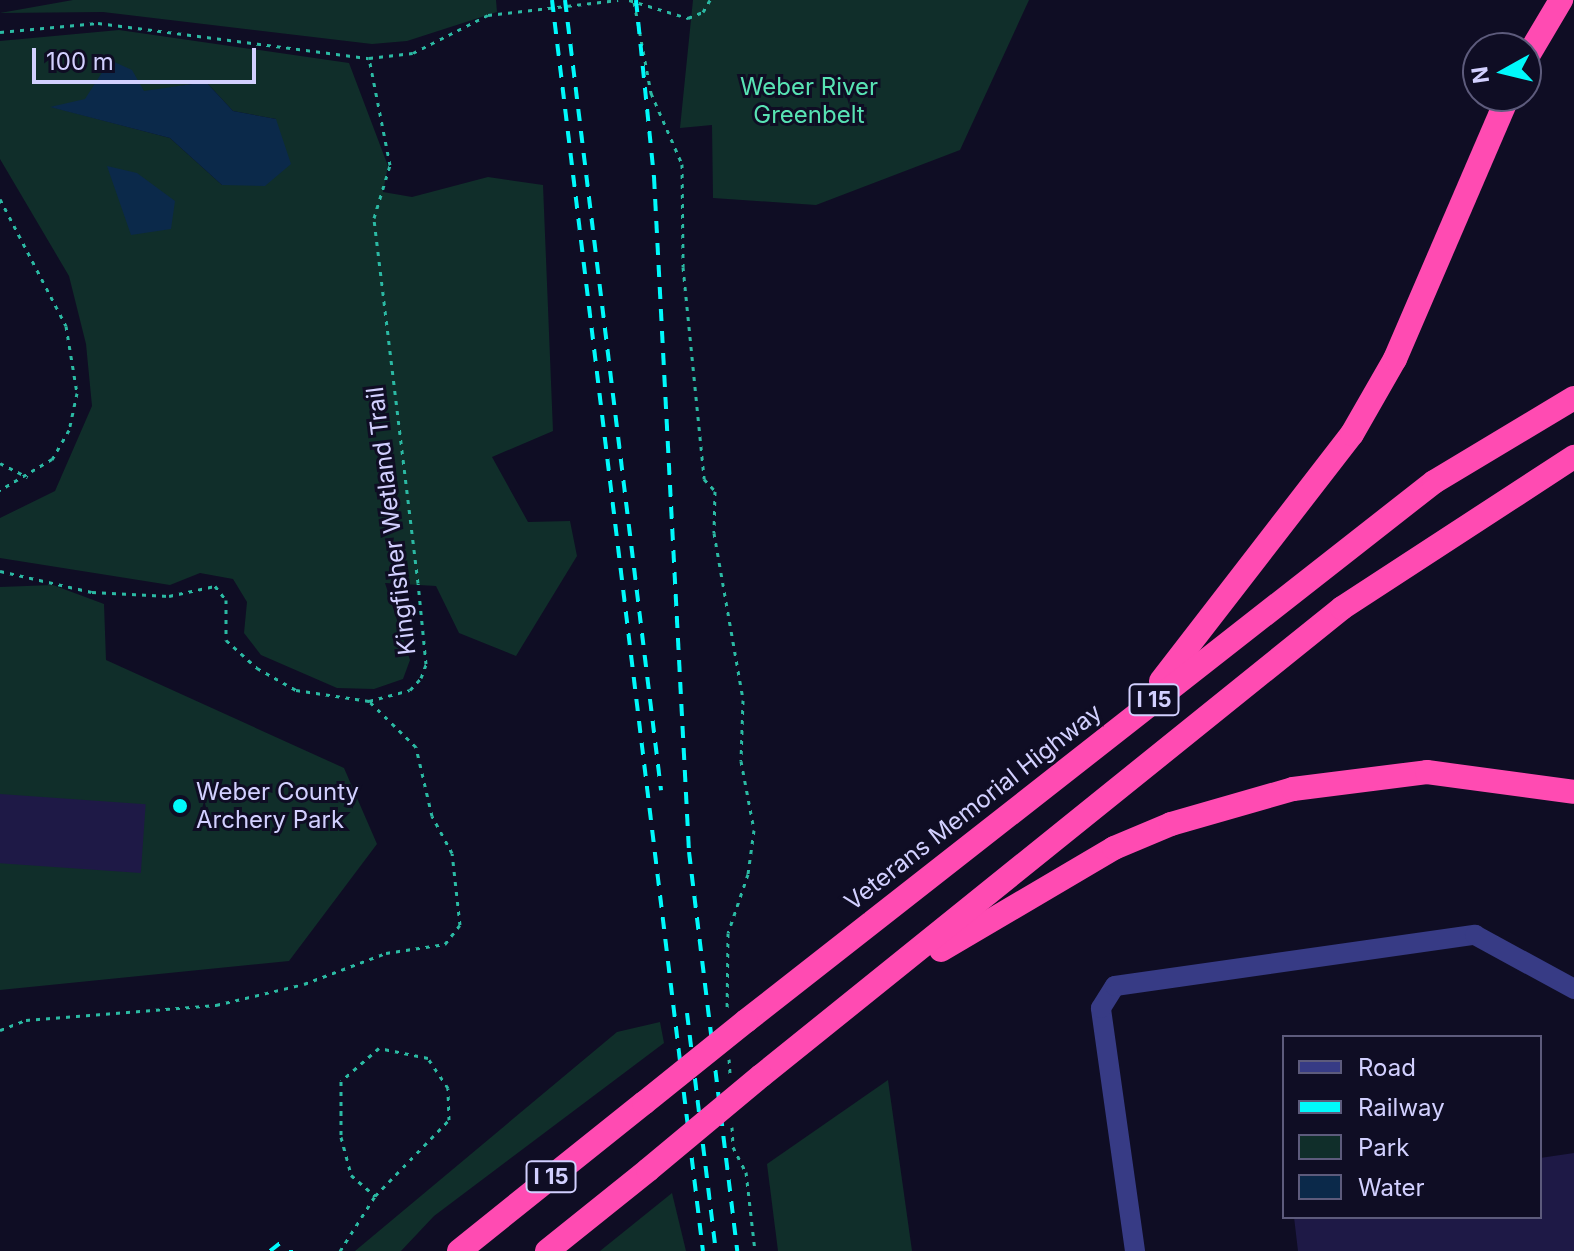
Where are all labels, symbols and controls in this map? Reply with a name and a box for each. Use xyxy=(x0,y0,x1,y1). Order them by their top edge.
scale bar xyxy=(36,32,260,82)
north arrow xyxy=(1462,32,1542,112)
text: 100 m xyxy=(46,47,114,76)
text: N xyxy=(1466,65,1494,85)
park label: Weber River Greenbelt xyxy=(740,73,878,129)
street label: Kingfisher Wetland Trail xyxy=(360,385,422,657)
road number: I 15 xyxy=(1128,682,1180,718)
street label: Veterans Memorial Highway xyxy=(839,698,1107,916)
place label: Weber County Archery Park xyxy=(196,778,359,834)
marker: Weber County Archery Park xyxy=(171,797,189,815)
legend xyxy=(1282,1035,1542,1219)
text: Road xyxy=(1358,1053,1416,1082)
text: Railway xyxy=(1358,1093,1445,1122)
text: Park xyxy=(1358,1133,1409,1162)
road number: I 15 xyxy=(525,1159,577,1195)
text: Water xyxy=(1358,1173,1425,1202)

